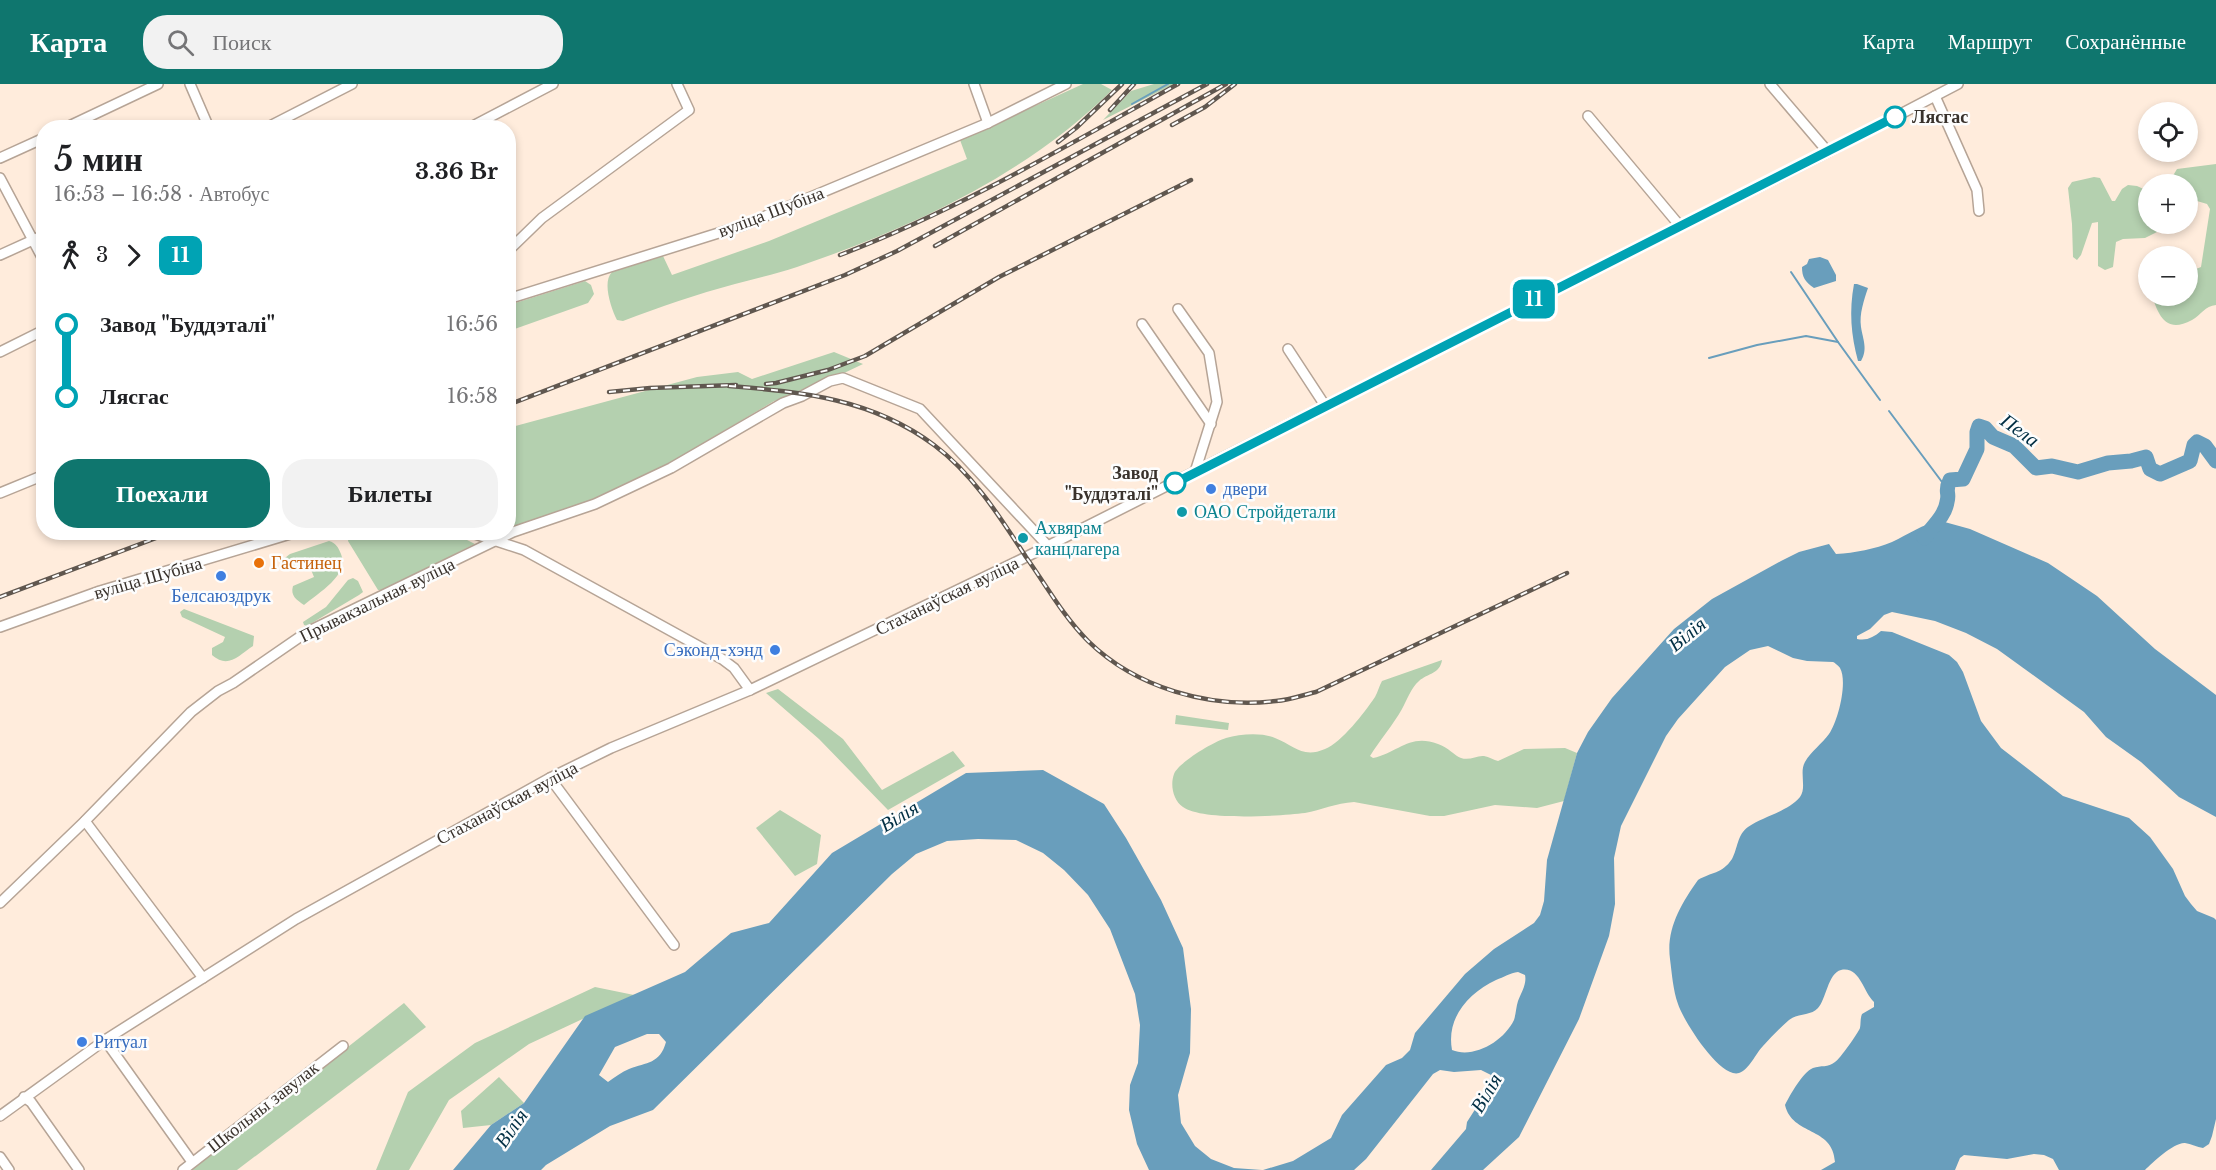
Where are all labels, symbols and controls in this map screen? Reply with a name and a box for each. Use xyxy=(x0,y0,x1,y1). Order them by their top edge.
search box xyxy=(143,15,563,69)
text: Карта xyxy=(30,25,107,60)
icon: search xyxy=(164,26,197,59)
text: Поиск xyxy=(212,29,271,56)
text: Карта xyxy=(1863,29,1915,55)
text: Маршрут xyxy=(1948,29,2032,55)
text: Сохранённые xyxy=(2065,29,2186,55)
map controls xyxy=(2138,102,2198,306)
button: locate xyxy=(2138,102,2198,162)
marker: Лясгас xyxy=(1884,106,1906,128)
place label: Лясгас xyxy=(1912,106,1968,128)
text: 5 мин xyxy=(54,139,143,180)
text: 3.36 Br xyxy=(415,158,498,185)
button: + xyxy=(2138,174,2198,234)
text: 16:53 – 16:58 · Автобус xyxy=(54,182,269,206)
street label: вуліца Шубіна xyxy=(715,182,827,242)
icon: walk xyxy=(54,239,87,272)
icon: forward xyxy=(117,239,150,272)
text: 11 xyxy=(171,242,190,268)
text: 3 xyxy=(96,243,108,267)
button: − xyxy=(2138,246,2198,306)
line badge: 11 xyxy=(1507,280,1561,318)
text: 11 xyxy=(1525,286,1543,312)
text: Завод "Буддэталі" xyxy=(100,311,275,338)
text: 16:56 xyxy=(446,312,498,336)
text: Лясгас xyxy=(100,383,169,410)
text: 16:58 xyxy=(447,384,498,408)
water label: Пела xyxy=(1995,407,2044,452)
button: Поехали xyxy=(54,459,270,528)
button: Билеты xyxy=(282,459,498,528)
place label: Завод "Буддэталі" xyxy=(1065,462,1158,505)
marker: Завод "Буддэталі" xyxy=(1164,472,1186,494)
place label: двери xyxy=(1223,478,1268,500)
marker: двери xyxy=(1204,482,1218,496)
place label: ОАО Стройдетали xyxy=(1194,501,1336,523)
marker: ОАО Стройдетали xyxy=(1175,505,1189,519)
place label: Ахвярам канцлагера xyxy=(1035,517,1120,560)
marker: Ахвярам канцлагера xyxy=(1016,531,1030,545)
street label: вуліца Шубіна xyxy=(91,552,205,604)
place label: Гастинец xyxy=(271,552,342,574)
street label: Стаханаўская вуліца xyxy=(872,552,1022,640)
street label: Прывакзальная вуліца xyxy=(296,553,458,647)
marker: Гастинец xyxy=(252,556,266,570)
marker: Белсаюздрук xyxy=(214,569,228,583)
place label: Белсаюздрук xyxy=(171,585,271,607)
water label: Вілія xyxy=(1663,612,1711,656)
place label: Сэконд-хэнд xyxy=(664,639,763,661)
marker: Сэконд-хэнд xyxy=(768,643,782,657)
street label: Стаханаўская вуліца xyxy=(433,756,581,850)
water label: Вілія xyxy=(875,795,923,837)
place label: Ритуал xyxy=(94,1031,147,1053)
marker: Ритуал xyxy=(75,1035,89,1049)
street label: Школьны завулак xyxy=(203,1056,323,1157)
water label: Вілія xyxy=(1465,1069,1507,1117)
water label: Вілія xyxy=(489,1104,533,1152)

